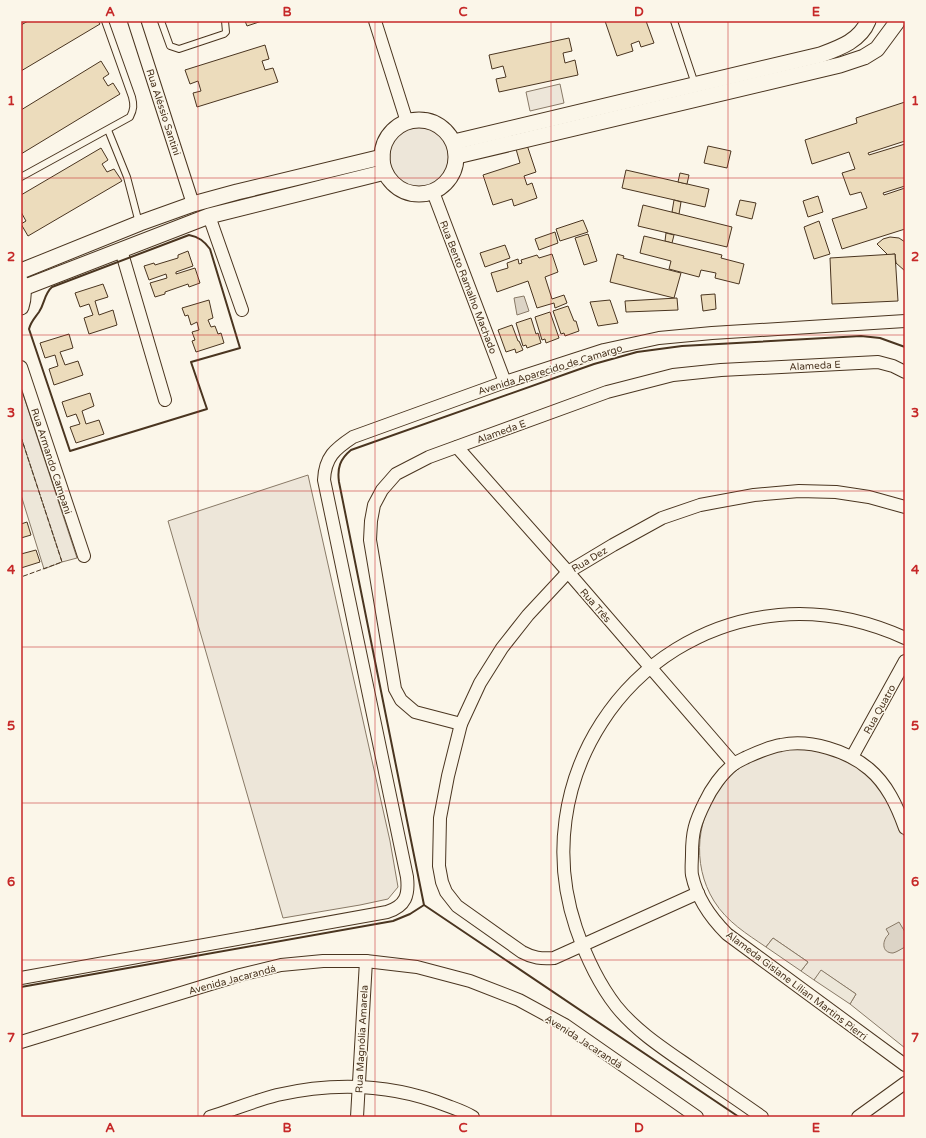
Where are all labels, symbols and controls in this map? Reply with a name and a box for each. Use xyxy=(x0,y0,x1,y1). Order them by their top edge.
text: A xyxy=(105,4,115,20)
text: B xyxy=(282,4,292,20)
text: C xyxy=(458,4,468,20)
text: D xyxy=(634,4,644,20)
text: E xyxy=(812,4,820,20)
street label: Rua Aléssio Santini xyxy=(143,67,183,157)
text: 1 xyxy=(7,93,15,109)
text: 1 xyxy=(911,93,919,109)
street label: Rua Bento Ramalho Machado xyxy=(437,219,499,356)
text: 2 xyxy=(7,249,15,265)
text: 2 xyxy=(911,249,919,265)
street label: Avenida Aparecido de Camargo xyxy=(477,342,624,398)
street label: Alameda E xyxy=(789,359,841,373)
text: 3 xyxy=(7,405,15,421)
text: 3 xyxy=(911,405,919,421)
street label: Rua Armando Campani xyxy=(28,407,74,516)
street label: Alameda E xyxy=(475,418,527,446)
street label: Rua Dez xyxy=(570,545,610,575)
text: 4 xyxy=(7,562,16,578)
text: 4 xyxy=(911,562,920,578)
street label: Rua Três xyxy=(577,586,613,625)
street label: Rua Quatro xyxy=(861,683,898,736)
text: 5 xyxy=(7,718,15,734)
text: 5 xyxy=(911,718,919,734)
text: 6 xyxy=(7,874,15,890)
text: 6 xyxy=(911,874,919,890)
street label: Alameda Gislane Lílian Martins Pierri xyxy=(723,929,869,1043)
street label: Avenida Jacarandá xyxy=(187,963,277,997)
street label: Rua Magnólia Amarela xyxy=(353,985,371,1093)
street label: Avenida Jacarandá xyxy=(543,1012,624,1071)
text: 7 xyxy=(7,1030,15,1046)
text: 7 xyxy=(911,1030,919,1046)
text: A xyxy=(105,1120,115,1136)
text: B xyxy=(282,1120,292,1136)
text: C xyxy=(458,1120,468,1136)
text: D xyxy=(634,1120,644,1136)
text: E xyxy=(812,1120,820,1136)

